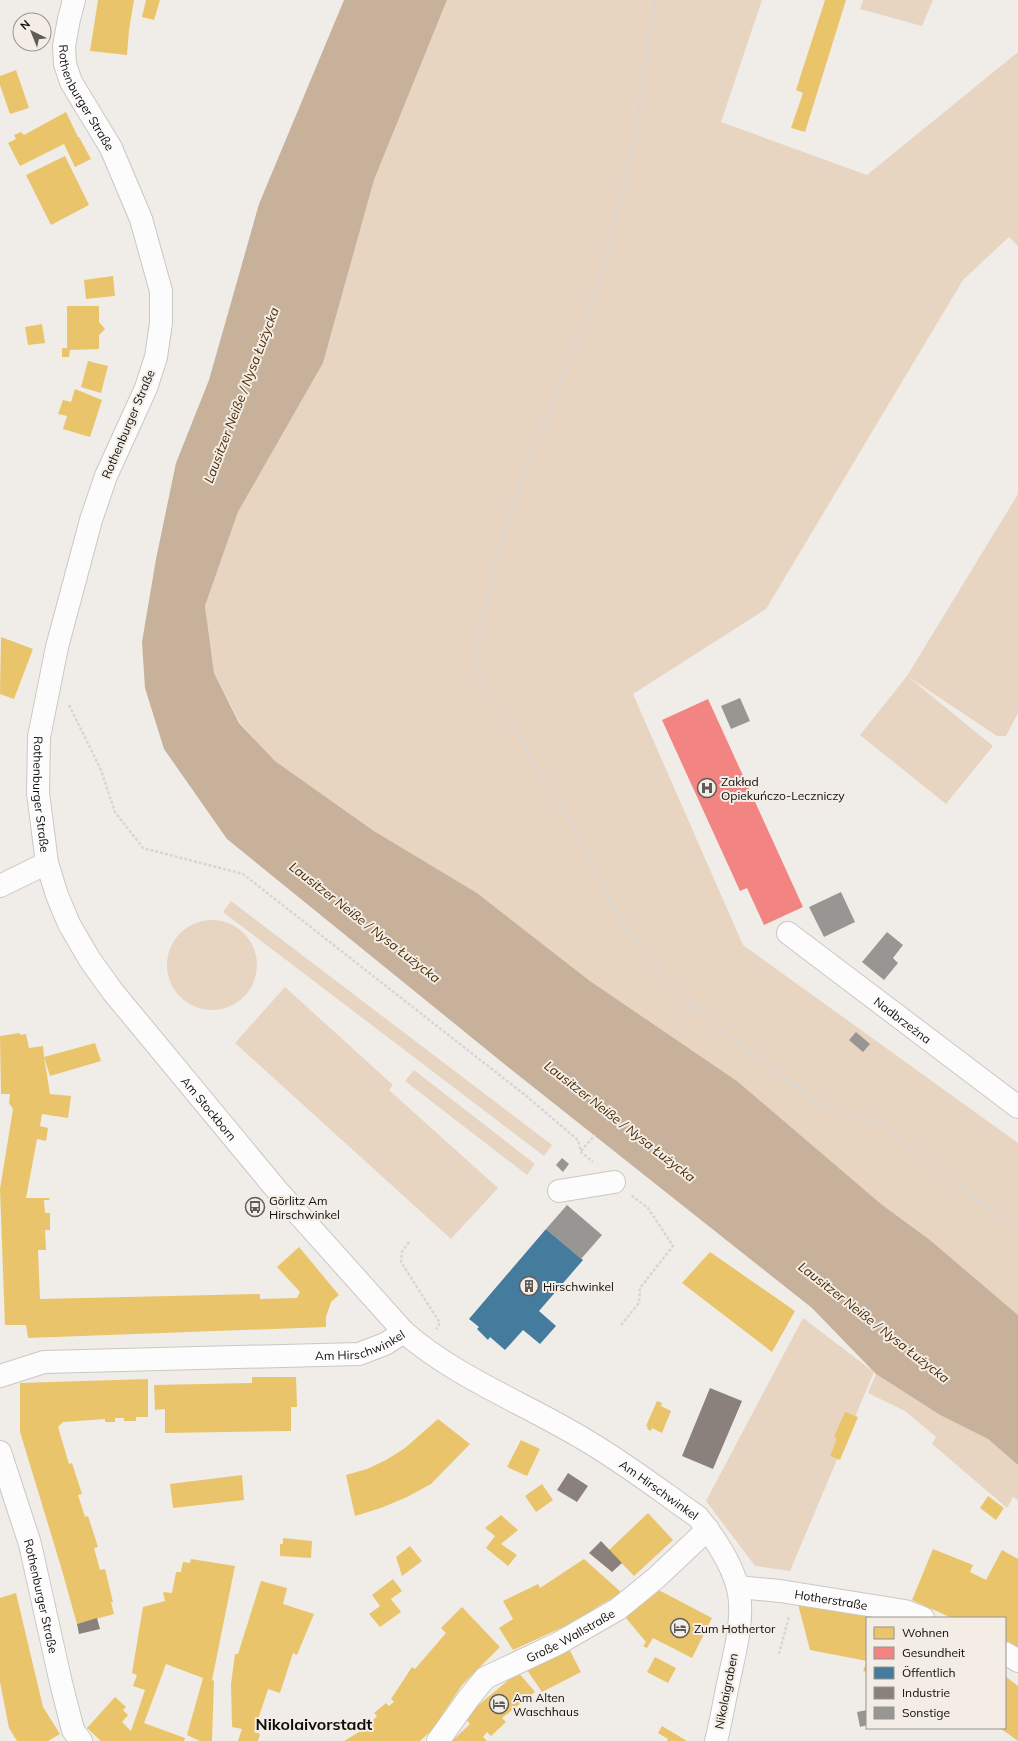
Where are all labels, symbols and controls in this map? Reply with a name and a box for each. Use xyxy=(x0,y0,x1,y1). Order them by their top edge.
north arrow xyxy=(12,12,52,52)
text: N xyxy=(17,17,33,33)
street label: Rothenburger Straße xyxy=(56,44,118,153)
water label: Lausitzer Neiße / Nysa Łużycka xyxy=(200,305,282,485)
street label: Rothenburger Straße xyxy=(98,367,158,481)
street label: Rothenburger Straße xyxy=(30,736,53,853)
place label: Zakład Opiekuńczo-Leczniczy xyxy=(721,774,845,803)
hospital icon: Zakład Opiekuńczo-Leczniczy xyxy=(696,777,718,799)
water label: Lausitzer Neiße / Nysa Łużycka xyxy=(286,858,444,986)
street label: Nadbrzeżna xyxy=(871,993,935,1046)
water label: Lausitzer Neiße / Nysa Łużycka xyxy=(541,1057,699,1185)
street label: Am Stockborn xyxy=(178,1073,240,1143)
place label: Görlitz Am Hirschwinkel xyxy=(269,1193,340,1222)
bus stop icon: Görlitz Am Hirschwinkel xyxy=(244,1196,266,1218)
water label: Lausitzer Neiße / Nysa Łużycka xyxy=(795,1258,953,1386)
building icon: Hirschwinkel xyxy=(518,1275,540,1297)
place label: Hirschwinkel xyxy=(543,1279,614,1294)
street label: Am Hirschwinkel xyxy=(315,1326,407,1363)
street label: Am Hirschwinkel xyxy=(617,1456,702,1523)
street label: Rothenburger Straße xyxy=(21,1537,62,1655)
street label: Hotherstraße xyxy=(794,1586,869,1612)
street label: Große Wallstraße xyxy=(523,1605,617,1665)
hotel icon: Zum Hothertor xyxy=(669,1617,691,1639)
legend xyxy=(866,1617,1006,1729)
place label: Zum Hothertor xyxy=(694,1621,776,1636)
text: Wohnen xyxy=(902,1625,949,1640)
text: Gesundheit xyxy=(902,1645,965,1660)
street label: Nikolaigraben xyxy=(711,1652,741,1730)
text: Öffentlich xyxy=(902,1665,955,1680)
text: Industrie xyxy=(902,1685,950,1700)
place label: Am Alten Waschhaus xyxy=(513,1690,579,1719)
hotel icon: Am Alten Waschhaus xyxy=(488,1693,510,1715)
text: Sonstige xyxy=(902,1705,950,1720)
district label: Nikolaivorstadt xyxy=(256,1714,372,1734)

